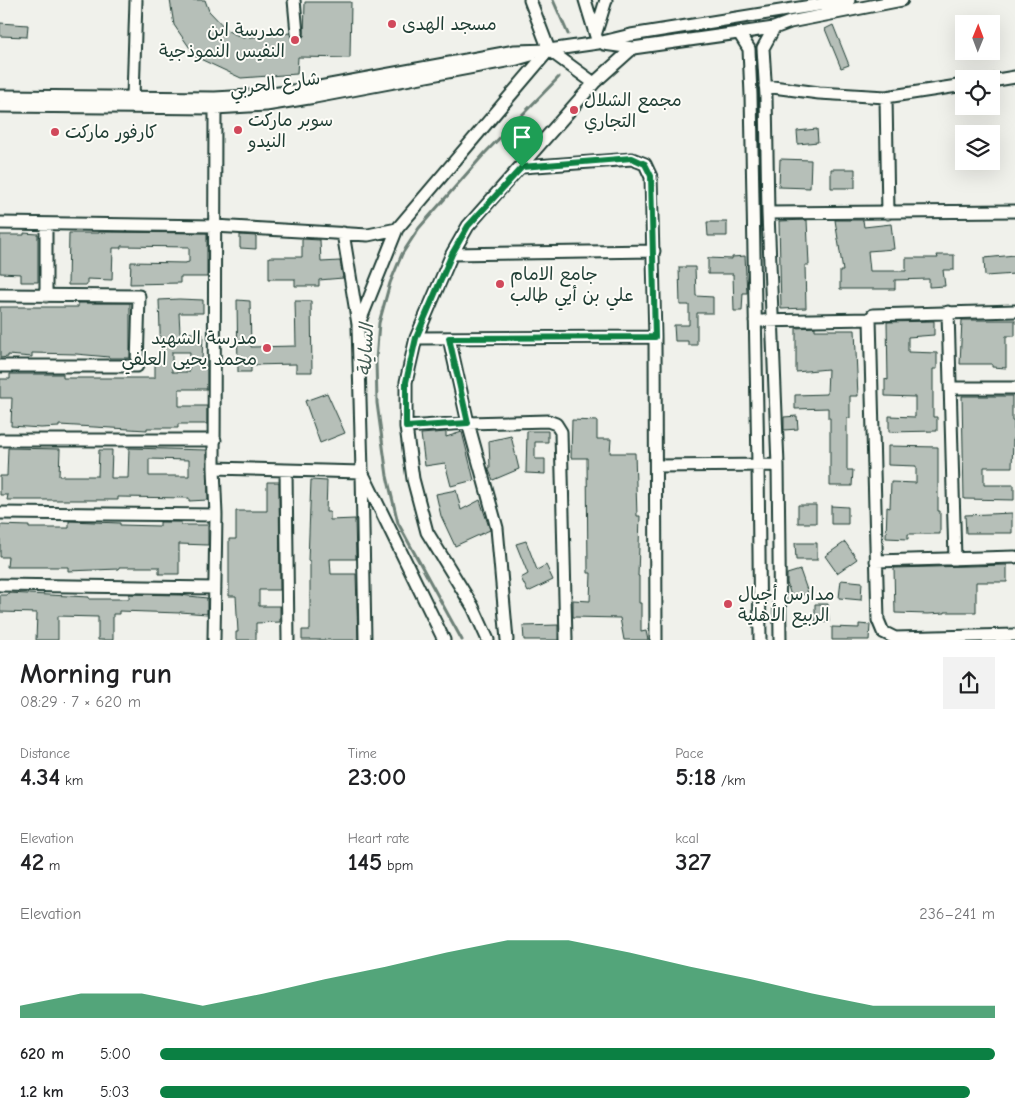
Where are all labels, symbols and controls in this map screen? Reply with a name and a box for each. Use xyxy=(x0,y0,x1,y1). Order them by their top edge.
place label: مسجد الهدى xyxy=(402,14,497,35)
north arrow xyxy=(955,15,1000,60)
map controls xyxy=(955,15,1000,170)
marker: مسجد الهدى xyxy=(386,18,398,30)
place label: مدرسة ابن النفيس النموذجية xyxy=(159,20,285,62)
marker: مدرسة ابن النفيس النموذجية xyxy=(289,34,301,46)
street label: شارع الحربي xyxy=(229,68,322,105)
button: locate xyxy=(955,70,1000,115)
place label: مجمع الشلال التجاري xyxy=(584,90,682,134)
marker: مجمع الشلال التجاري xyxy=(568,104,580,116)
place label: سوبر ماركت النيدو xyxy=(247,110,333,152)
pin xyxy=(501,116,543,167)
place label: كارفور ماركت xyxy=(65,122,158,144)
icon: arrive xyxy=(508,123,536,151)
marker: سوبر ماركت النيدو xyxy=(232,124,244,136)
button: layers xyxy=(955,125,1000,170)
marker: كارفور ماركت xyxy=(49,126,61,138)
place label: جامع الامام علي بن أيي طالب xyxy=(510,264,634,311)
marker: جامع الامام علي بن أيي طالب xyxy=(494,278,506,290)
water label: السايلة xyxy=(354,321,378,377)
place label: مدرسة الشهيد محمد يحيى العلفي xyxy=(122,328,257,375)
marker: مدرسة الشهيد محمد يحيى العلفي xyxy=(261,342,273,354)
place label: مدارس أجيال الربيع الأهلية xyxy=(738,584,835,628)
marker: مدارس أجيال الربيع الأهلية xyxy=(722,598,734,610)
button: share xyxy=(943,657,995,709)
text: Morning run xyxy=(20,658,172,690)
text: 08:29 · 7 × 620 m xyxy=(20,693,141,711)
text: Distance xyxy=(20,745,70,762)
text: Time xyxy=(348,745,377,762)
text: Pace xyxy=(675,745,704,762)
text: 4.34 xyxy=(20,762,60,791)
text: 23:00 xyxy=(348,762,406,791)
text: 5:18 xyxy=(675,762,716,791)
text: km xyxy=(60,772,83,789)
text: /km xyxy=(716,772,746,789)
text: Elevation xyxy=(20,830,74,847)
text: Heart rate xyxy=(348,830,409,847)
text: kcal xyxy=(675,830,699,847)
text: 42 xyxy=(20,847,44,876)
text: 145 xyxy=(348,847,382,876)
text: 327 xyxy=(675,847,711,876)
text: m xyxy=(44,857,60,874)
text: bpm xyxy=(382,857,413,874)
text: Elevation xyxy=(20,905,81,923)
text: 236–241 m xyxy=(919,905,995,923)
text: 620 m xyxy=(20,1045,64,1063)
text: 5:00 xyxy=(100,1045,131,1063)
text: 1.2 km xyxy=(20,1083,63,1101)
text: 5:03 xyxy=(100,1083,129,1101)

